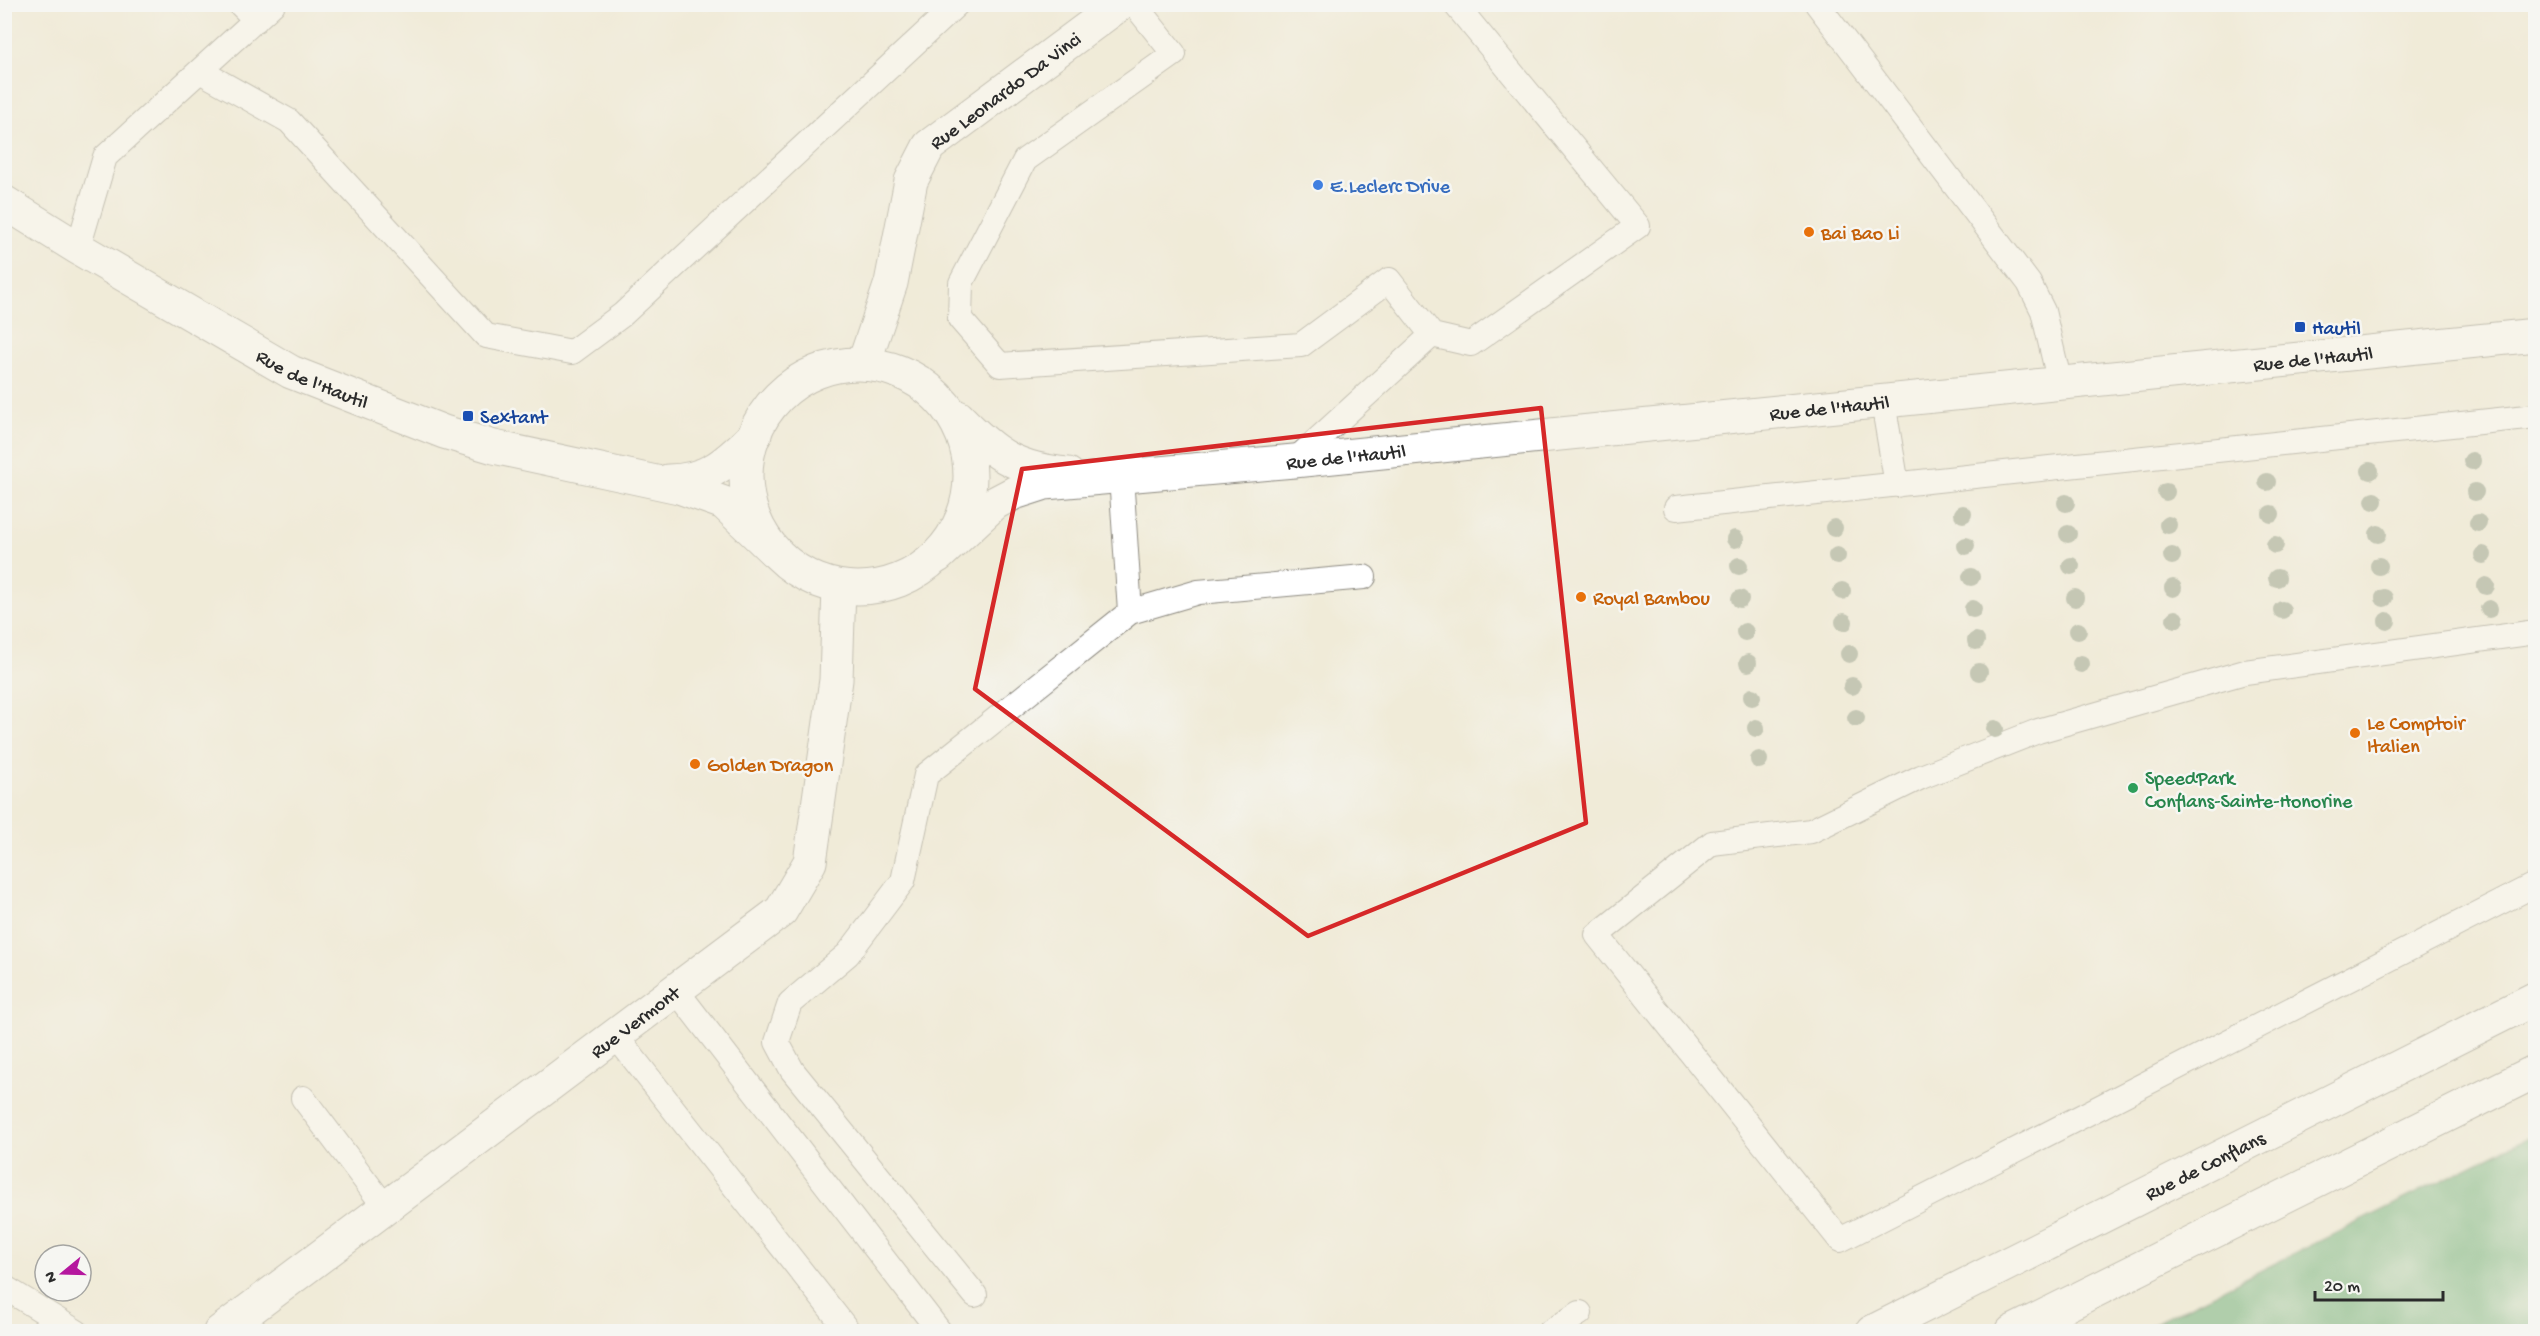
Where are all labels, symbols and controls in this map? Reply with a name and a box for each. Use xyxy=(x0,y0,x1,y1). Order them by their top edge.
street label: Rue Leonardo Da Vinci xyxy=(927,29,1087,156)
place label: E.Leclerc Drive xyxy=(1330,177,1451,200)
marker: E.Leclerc Drive xyxy=(1311,178,1325,192)
place label: Bai Bao Li xyxy=(1820,224,1900,247)
marker: Bai Bao Li xyxy=(1802,225,1816,239)
place label: Hautil xyxy=(2312,319,2361,342)
marker: Hautil xyxy=(2293,320,2307,334)
street label: Rue de l'Hautil xyxy=(2252,344,2374,379)
street label: Rue de l'Hautil xyxy=(251,346,371,416)
street label: Rue de l'Hautil xyxy=(1769,393,1891,428)
place label: Sextant xyxy=(480,408,549,431)
marker: Sextant xyxy=(461,409,475,423)
street label: Rue de l'Hautil xyxy=(1285,442,1407,477)
place label: Royal Bambou xyxy=(1593,589,1710,612)
marker: Royal Bambou xyxy=(1574,590,1588,604)
place label: Le Comptoir Italien xyxy=(2367,714,2467,760)
marker: Le Comptoir Italien xyxy=(2348,726,2362,740)
place label: Golden Dragon xyxy=(707,756,834,779)
marker: Golden Dragon xyxy=(688,757,702,771)
place label: SpeedPark Conflans-Sainte-Honorine xyxy=(2145,769,2353,815)
marker: SpeedPark Conflans-Sainte-Honorine xyxy=(2126,781,2140,795)
street label: Rue Vermont xyxy=(587,982,687,1065)
street label: Rue de Conflans xyxy=(2142,1128,2270,1208)
north arrow xyxy=(33,1243,93,1303)
scale bar xyxy=(2315,1264,2442,1302)
text: N xyxy=(41,1268,63,1285)
text: 20 m xyxy=(2324,1277,2360,1298)

